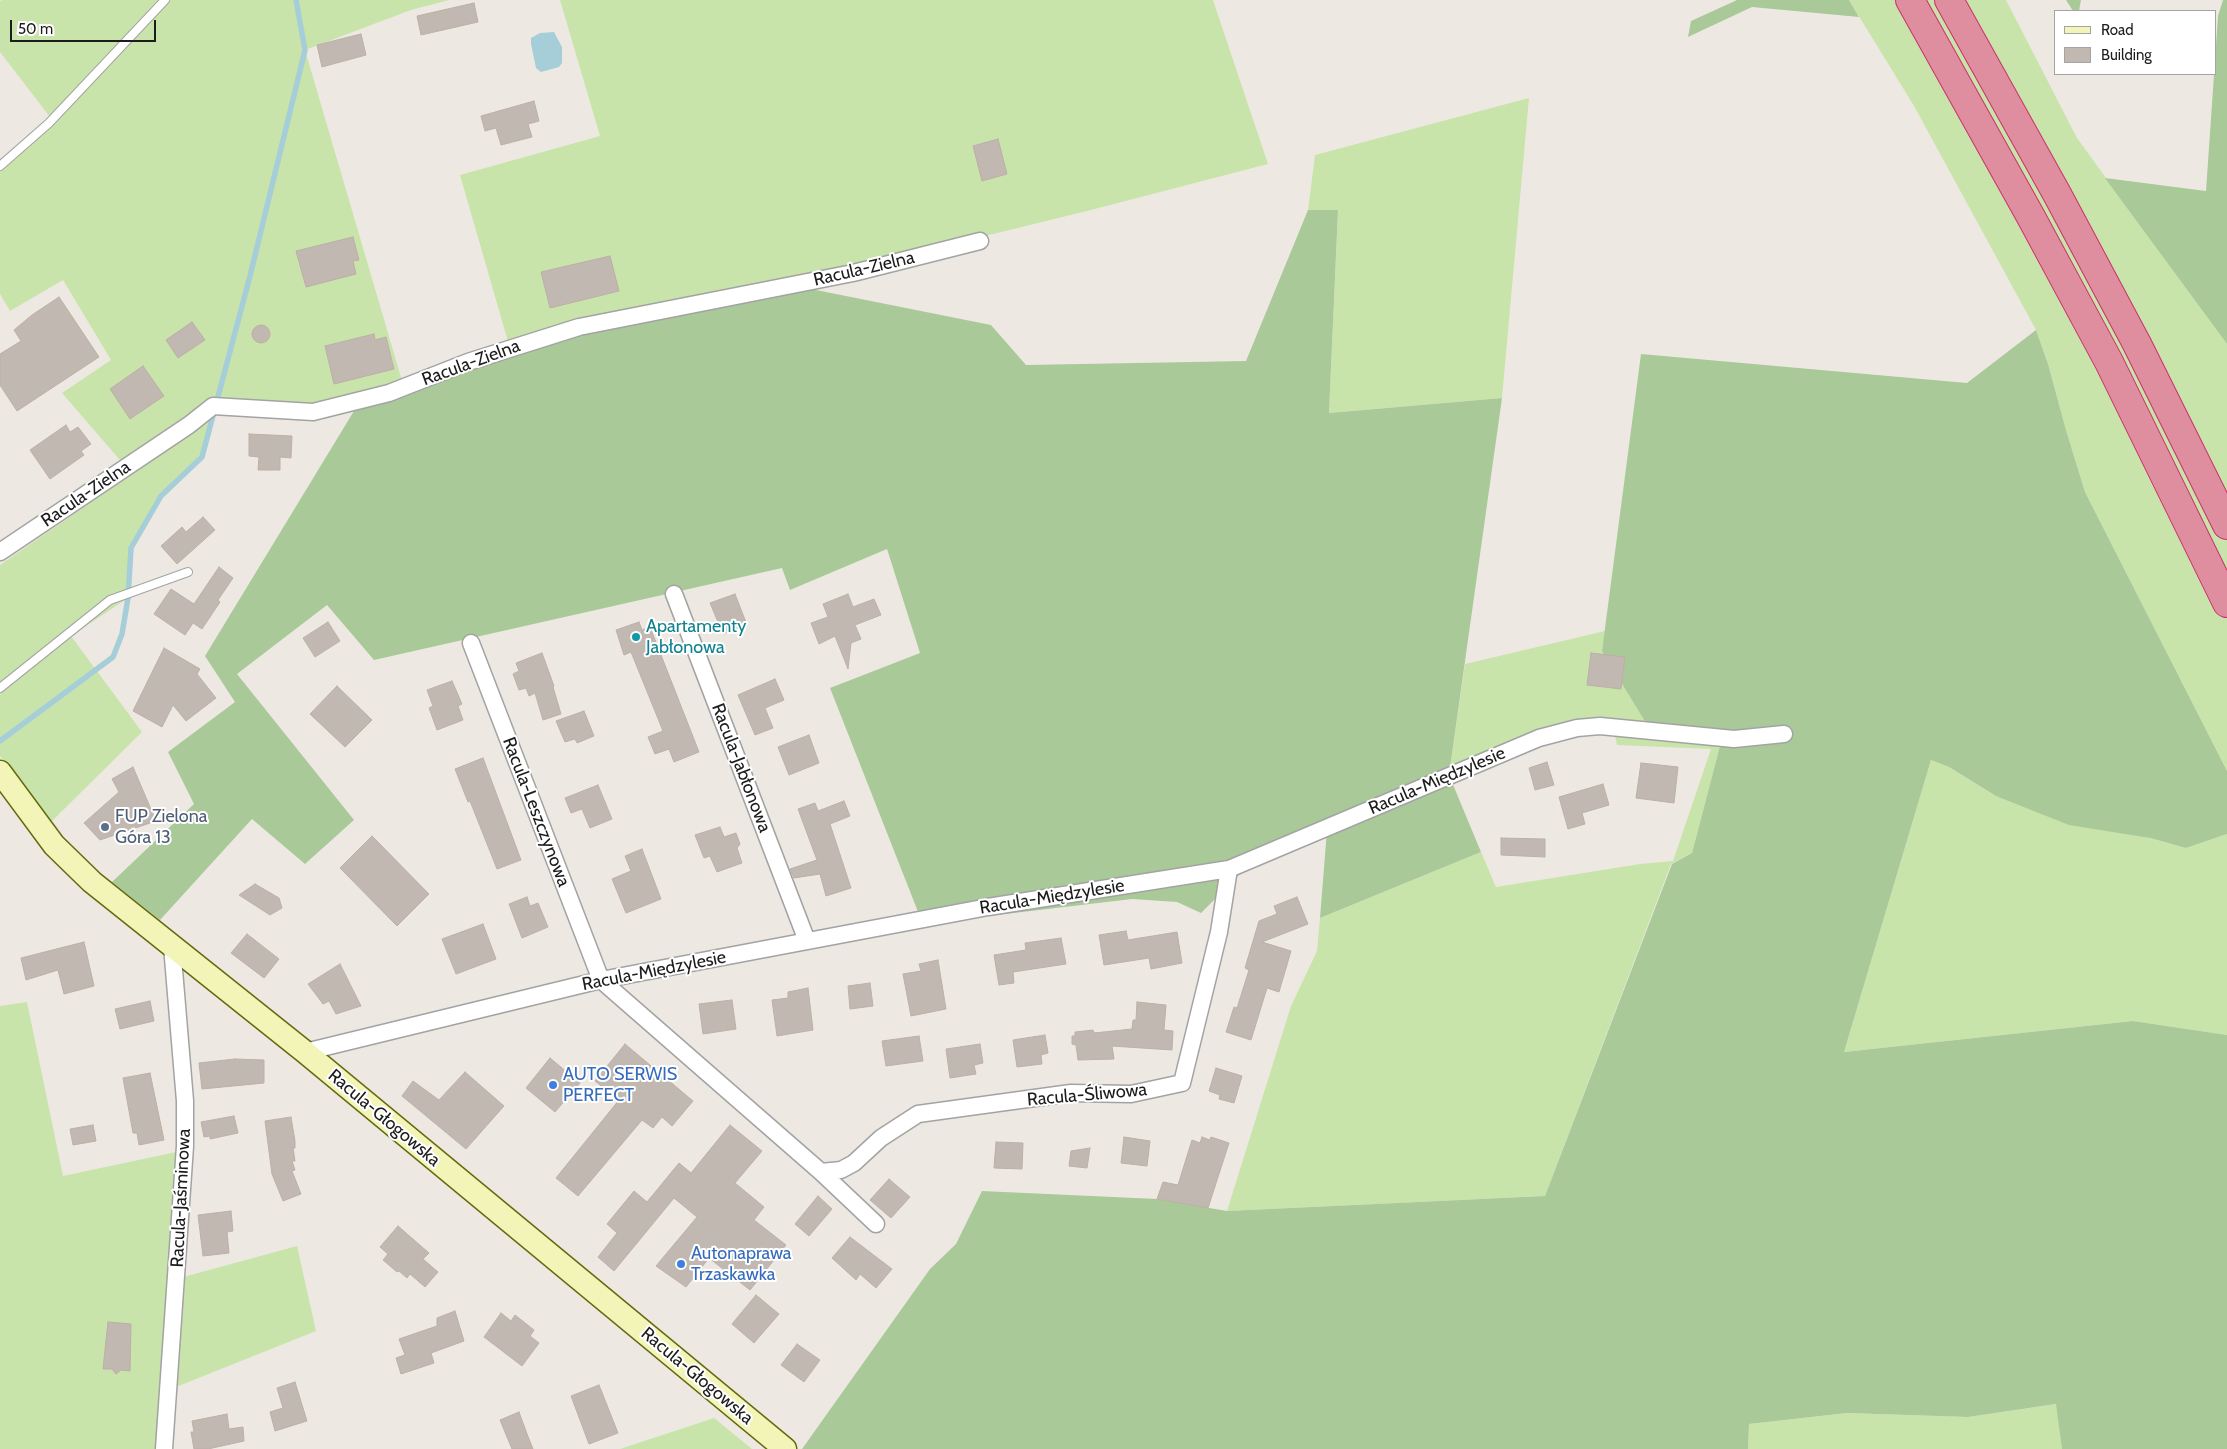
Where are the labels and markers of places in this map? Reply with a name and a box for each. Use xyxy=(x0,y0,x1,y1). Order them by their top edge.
place label: Apartamenty Jabłonowa xyxy=(646,616,746,659)
marker: Apartamenty Jabłonowa xyxy=(630,631,642,643)
place label: FUP Zielona Góra 13 xyxy=(115,806,207,849)
marker: FUP Zielona Góra 13 xyxy=(99,821,111,833)
place label: AUTO SERWIS PERFECT xyxy=(563,1064,677,1106)
marker: AUTO SERWIS PERFECT xyxy=(547,1079,559,1091)
place label: Autonaprawa Trzaskawka xyxy=(691,1243,792,1286)
marker: Autonaprawa Trzaskawka xyxy=(675,1258,687,1270)

